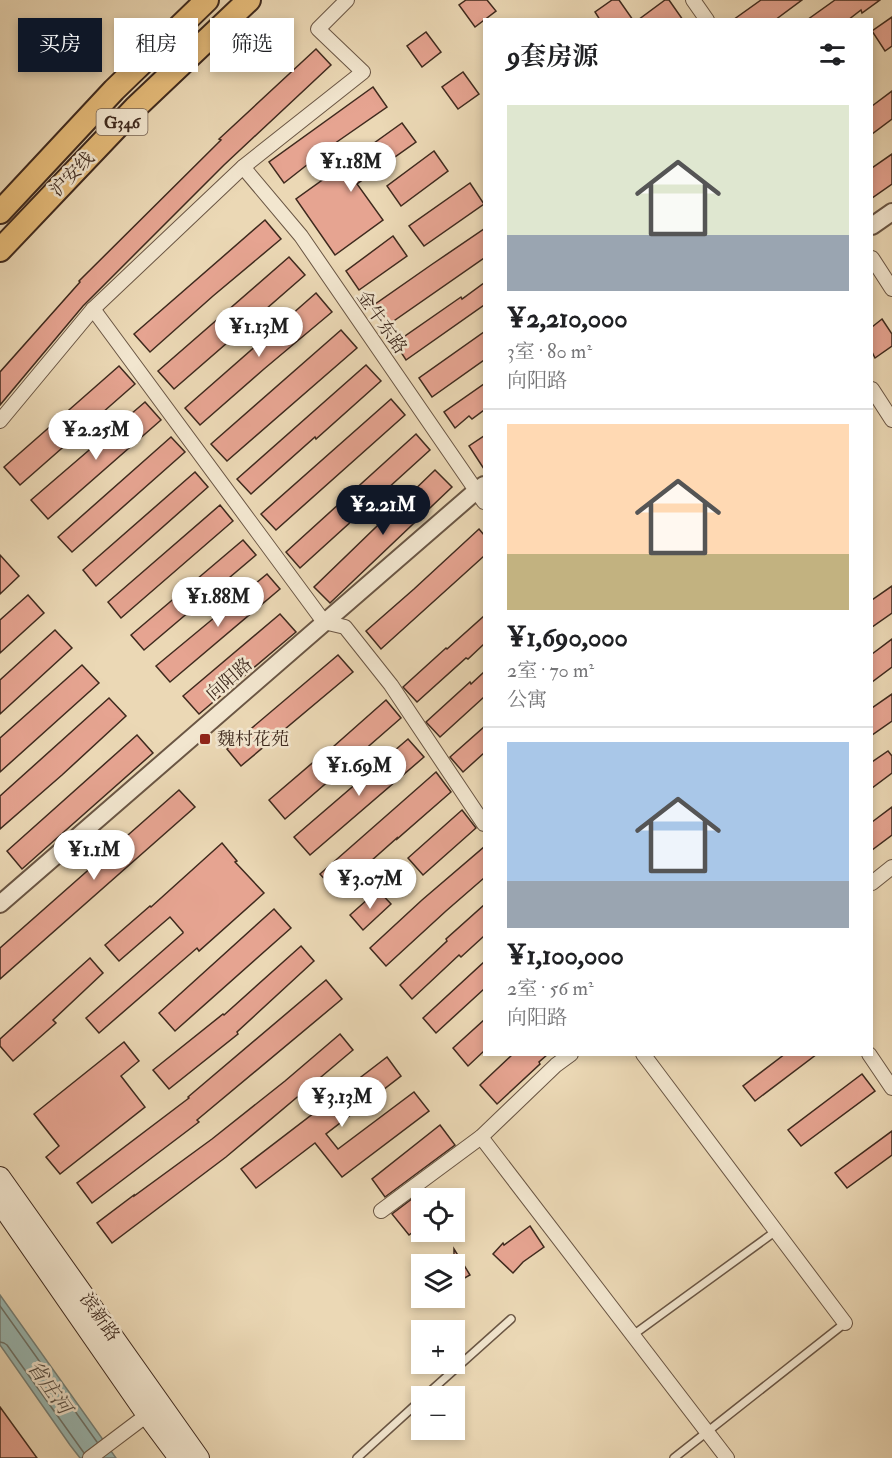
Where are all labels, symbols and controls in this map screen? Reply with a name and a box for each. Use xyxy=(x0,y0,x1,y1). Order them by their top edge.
chip: 买房 xyxy=(18,18,102,72)
chip: 租房 xyxy=(114,18,198,72)
chip: 筛选 xyxy=(210,18,294,72)
icon: filters xyxy=(816,38,849,71)
text: 9套房源 xyxy=(507,41,598,73)
road number: G346 xyxy=(96,109,148,135)
pin: ¥1.18M xyxy=(302,142,400,193)
icon: home xyxy=(624,144,732,252)
street label: 沪安线 xyxy=(45,147,99,202)
text: ¥1.18M xyxy=(320,149,382,174)
street label: 金牛东路 xyxy=(352,286,412,358)
text: ¥2,210,000 xyxy=(507,303,628,335)
pin: ¥1.13M xyxy=(210,307,308,358)
text: ¥1.13M xyxy=(229,314,289,339)
text: 3室 · 80 m² xyxy=(507,339,592,364)
text: 向阳路 xyxy=(507,368,567,393)
pin: ¥2.25M xyxy=(47,410,145,461)
text: ¥2.25M xyxy=(62,417,130,442)
icon: home xyxy=(624,463,732,571)
pin: ¥2.21M xyxy=(334,485,432,536)
text: ¥2.21M xyxy=(350,492,416,517)
pin: ¥1.88M xyxy=(169,577,267,628)
text: ¥1.88M xyxy=(186,584,250,609)
text: ¥1,690,000 xyxy=(507,622,628,654)
street label: 向阳路 xyxy=(201,653,257,706)
text: 2室 · 70 m² xyxy=(507,658,594,683)
text: 公寓 xyxy=(507,687,547,712)
place label: 魏村花苑 xyxy=(217,728,289,751)
marker: 魏村花苑 xyxy=(198,732,212,746)
pin: ¥1.69M xyxy=(310,746,408,797)
text: ¥1.69M xyxy=(326,753,392,778)
icon: home xyxy=(624,781,732,889)
pin: ¥1.1M xyxy=(52,830,136,881)
text: ¥1.1M xyxy=(68,837,120,862)
pin: ¥3.07M xyxy=(321,859,419,910)
text: ¥3.07M xyxy=(337,866,403,891)
text: ¥1,100,000 xyxy=(507,940,624,972)
text: 2室 · 56 m² xyxy=(507,976,594,1001)
text: 向阳路 xyxy=(507,1005,567,1030)
pin: ¥3.13M xyxy=(293,1077,391,1128)
text: ¥3.13M xyxy=(312,1084,372,1109)
map controls xyxy=(411,1188,465,1440)
button: locate xyxy=(411,1188,465,1242)
button: layers xyxy=(411,1254,465,1308)
street label: 滨新路 xyxy=(75,1289,124,1346)
button: + xyxy=(411,1320,465,1374)
water label: 省庄河 xyxy=(22,1356,79,1421)
button: − xyxy=(411,1386,465,1440)

